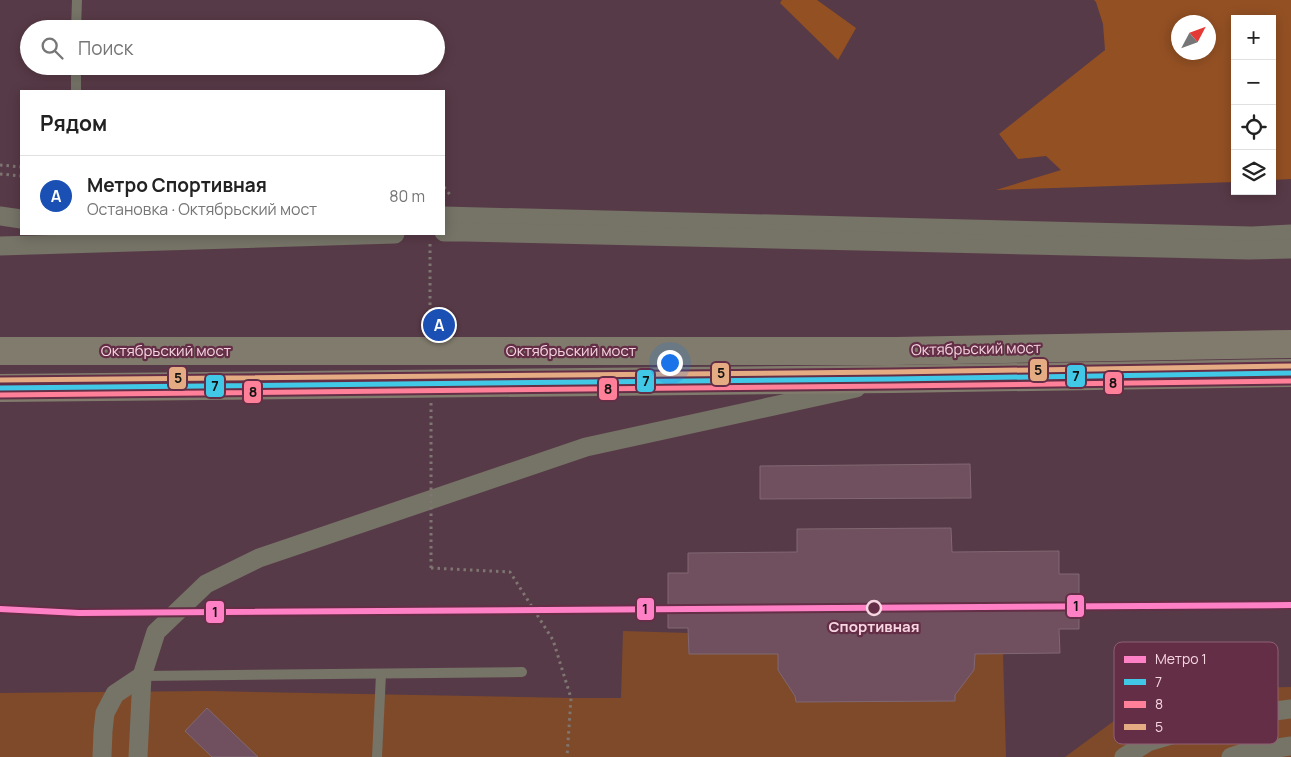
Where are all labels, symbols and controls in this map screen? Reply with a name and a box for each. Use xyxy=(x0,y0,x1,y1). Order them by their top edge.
north arrow xyxy=(1171,15,1216,60)
map controls xyxy=(1231,15,1276,195)
button: + xyxy=(1231,15,1276,60)
search box xyxy=(20,20,445,75)
icon: search xyxy=(38,34,66,62)
text: Поиск xyxy=(78,35,133,61)
button: − xyxy=(1231,60,1276,105)
button: locate xyxy=(1231,105,1276,150)
text: Рядом xyxy=(40,109,107,137)
button: layers xyxy=(1231,150,1276,195)
text: Метро Спортивная xyxy=(87,172,267,198)
text: A xyxy=(51,185,61,207)
text: 80 m xyxy=(389,185,425,207)
text: Остановка · Октябрьский мост xyxy=(87,198,317,220)
pin: A xyxy=(423,306,455,344)
street label: Октябрьский мост xyxy=(911,337,1042,360)
street label: Октябрьский мост xyxy=(101,340,232,361)
street label: Октябрьский мост xyxy=(506,340,637,361)
your location xyxy=(657,350,683,376)
line badge: 5 xyxy=(1029,358,1048,382)
text: 5 xyxy=(1034,360,1042,379)
line badge: 5 xyxy=(711,362,730,386)
text: 5 xyxy=(717,363,725,382)
line badge: 7 xyxy=(1066,364,1086,388)
line badge: 5 xyxy=(168,366,187,390)
text: 7 xyxy=(1072,366,1080,385)
text: 5 xyxy=(174,368,182,387)
line badge: 7 xyxy=(636,369,655,393)
text: 7 xyxy=(642,371,650,390)
line badge: 8 xyxy=(1104,371,1123,395)
text: 8 xyxy=(1109,373,1117,392)
line badge: 7 xyxy=(205,374,225,398)
text: 7 xyxy=(211,376,219,395)
line badge: 8 xyxy=(598,377,618,401)
text: 8 xyxy=(604,379,612,398)
line badge: 8 xyxy=(243,380,262,404)
text: 8 xyxy=(249,382,257,401)
line badge: 1 xyxy=(1066,594,1085,618)
text: 1 xyxy=(1073,596,1079,615)
line badge: 1 xyxy=(636,597,655,621)
text: 1 xyxy=(642,599,648,618)
line badge: 1 xyxy=(205,600,225,624)
marker: Спортивная xyxy=(866,600,882,616)
text: 1 xyxy=(212,602,218,621)
place label: Спортивная xyxy=(829,616,919,637)
legend xyxy=(1114,642,1278,744)
text: Метро 1 xyxy=(1155,649,1207,668)
text: 7 xyxy=(1155,672,1162,691)
text: 8 xyxy=(1155,694,1163,713)
text: 5 xyxy=(1155,717,1163,736)

